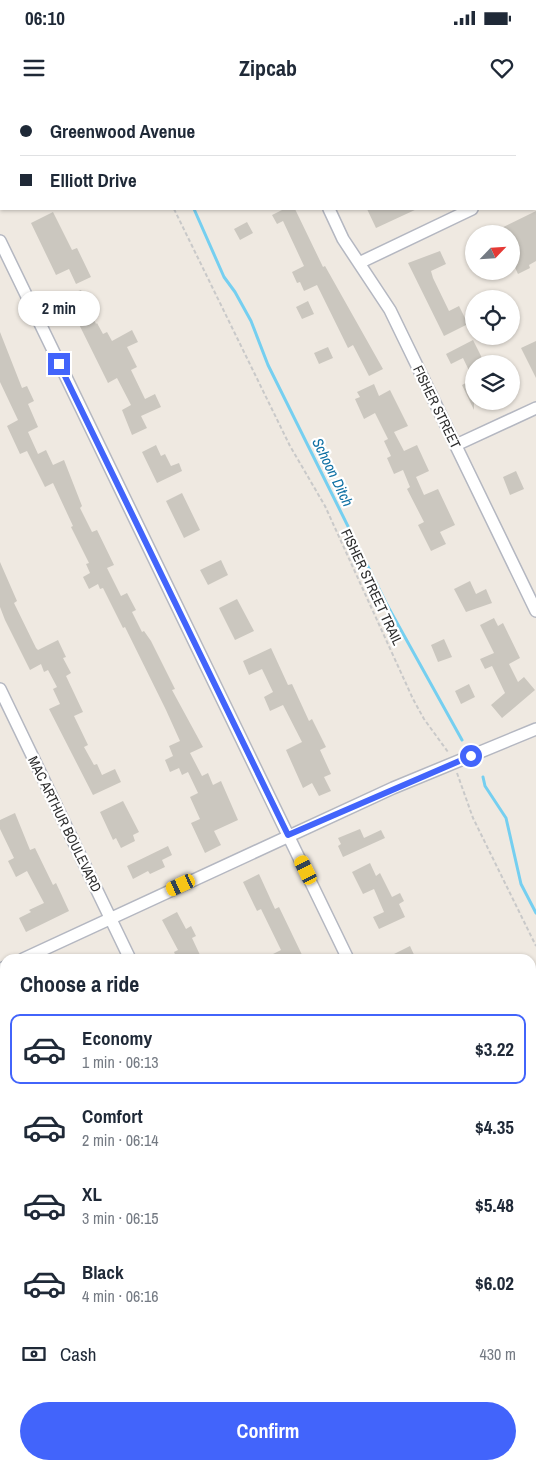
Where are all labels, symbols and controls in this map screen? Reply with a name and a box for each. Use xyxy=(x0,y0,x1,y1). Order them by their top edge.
text: 06:10 xyxy=(25,5,65,31)
text: Zipcab xyxy=(239,53,297,83)
icon: menu xyxy=(20,54,48,82)
icon: heart xyxy=(488,54,516,82)
text: Greenwood Avenue xyxy=(50,118,195,144)
text: Elliott Drive xyxy=(50,167,137,193)
north arrow xyxy=(465,225,520,280)
map controls xyxy=(465,225,520,410)
button: locate xyxy=(465,290,520,345)
callout: 2 min xyxy=(18,292,100,326)
text: 2 min xyxy=(42,297,76,319)
route end xyxy=(48,353,70,375)
button: layers xyxy=(465,355,520,410)
street label: FISHER STREET xyxy=(409,362,465,452)
water label: Schoon Ditch xyxy=(307,434,359,510)
street label: FISHER STREET TRAIL xyxy=(337,526,407,648)
route start xyxy=(460,745,482,767)
street label: MAC ARTHUR BOULEVARD xyxy=(24,753,106,895)
car xyxy=(292,853,319,887)
car xyxy=(164,872,197,898)
text: Choose a ride xyxy=(20,969,139,999)
text: Economy xyxy=(82,1025,152,1051)
icon: car xyxy=(22,1027,67,1072)
text: $3.22 xyxy=(475,1036,514,1062)
text: 1 min · 06:13 xyxy=(82,1051,159,1073)
text: Comfort xyxy=(82,1103,143,1129)
icon: car xyxy=(22,1105,67,1150)
text: $4.35 xyxy=(475,1114,514,1140)
text: 2 min · 06:14 xyxy=(82,1129,159,1151)
text: XL xyxy=(82,1181,102,1207)
icon: car xyxy=(22,1183,67,1228)
text: $5.48 xyxy=(475,1192,514,1218)
text: 3 min · 06:15 xyxy=(82,1207,159,1229)
text: Black xyxy=(82,1259,124,1285)
icon: car xyxy=(22,1261,67,1306)
text: $6.02 xyxy=(475,1270,514,1296)
text: 4 min · 06:16 xyxy=(82,1285,159,1307)
icon: cash xyxy=(20,1340,48,1368)
text: Cash xyxy=(60,1341,96,1367)
text: 430 m xyxy=(480,1343,516,1365)
button: Confirm xyxy=(20,1402,516,1460)

